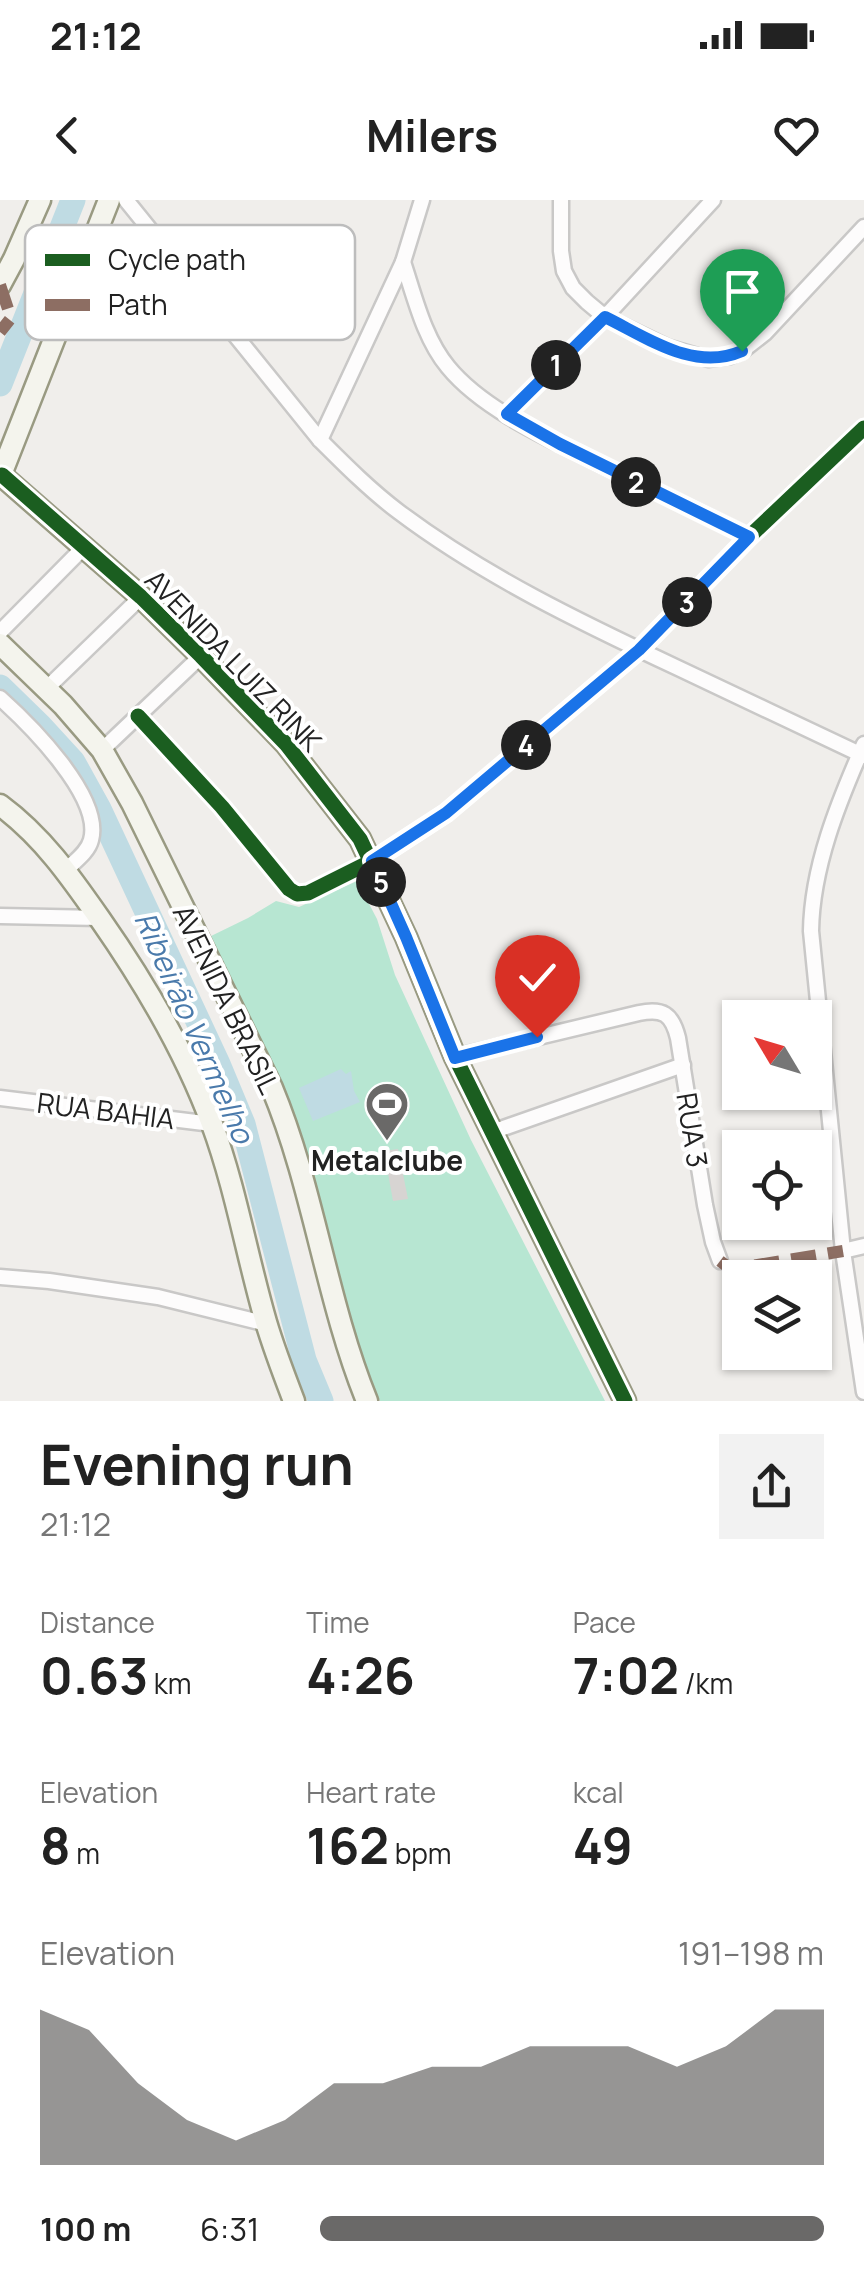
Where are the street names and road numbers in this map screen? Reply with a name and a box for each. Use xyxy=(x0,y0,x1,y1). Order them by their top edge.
street label: AVENIDA LUIZ RINK xyxy=(137,561,331,759)
street label: AVENIDA BRASIL xyxy=(165,898,289,1100)
street label: RUA BAHIA xyxy=(35,1083,177,1137)
street label: RUA 3 xyxy=(668,1090,718,1170)

